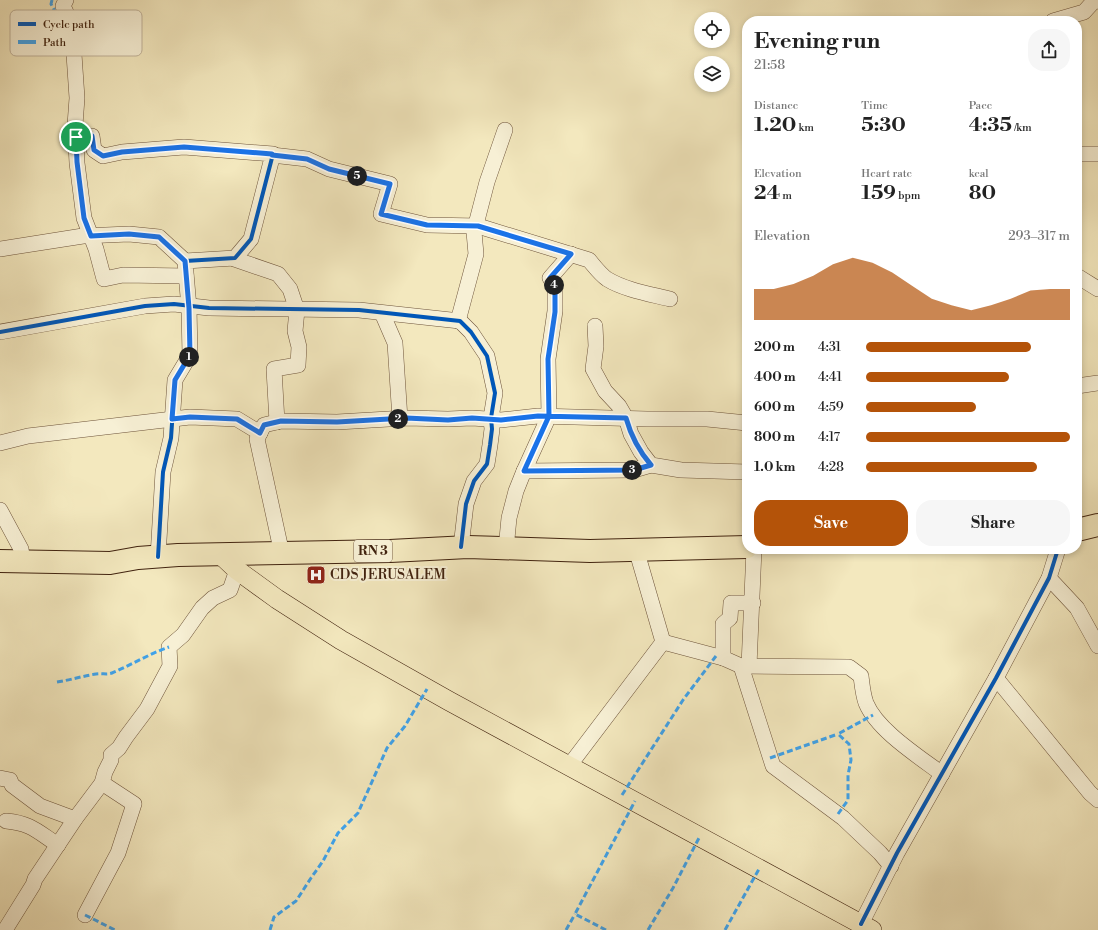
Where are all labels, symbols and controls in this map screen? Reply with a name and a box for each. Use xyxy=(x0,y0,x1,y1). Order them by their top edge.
legend xyxy=(10,10,142,56)
map controls xyxy=(694,12,730,92)
button: locate xyxy=(694,12,730,48)
text: Cycle path xyxy=(43,18,95,32)
text: Evening run xyxy=(754,28,880,55)
button: share xyxy=(1028,29,1070,71)
text: Path xyxy=(43,36,67,50)
button: layers xyxy=(694,56,730,92)
text: 21:58 xyxy=(754,57,785,73)
text: Distance xyxy=(754,99,798,113)
text: Time xyxy=(861,99,888,113)
text: Pace xyxy=(969,99,992,113)
text: 1.20 xyxy=(754,113,796,138)
text: 5:30 xyxy=(861,113,906,138)
text: 4:35 xyxy=(969,113,1012,138)
pin xyxy=(59,120,93,154)
text: km xyxy=(796,121,814,135)
text: /km xyxy=(1012,121,1032,135)
icon: arrive xyxy=(65,126,87,148)
pin: 5 xyxy=(347,166,367,186)
text: Elevation xyxy=(754,167,802,181)
text: Heart rate xyxy=(861,167,912,181)
text: kcal xyxy=(969,167,989,181)
text: 5 xyxy=(354,169,360,183)
text: 24 xyxy=(754,181,780,206)
text: 159 xyxy=(861,181,896,206)
text: 80 xyxy=(969,181,996,206)
text: m xyxy=(780,189,792,203)
text: bpm xyxy=(896,189,920,203)
text: Elevation xyxy=(754,228,810,244)
text: 293–317 m xyxy=(1008,228,1070,244)
pin: 4 xyxy=(544,275,564,295)
text: 4 xyxy=(550,278,558,292)
text: 200 m xyxy=(754,339,795,355)
text: 4:31 xyxy=(818,339,841,355)
pin: 1 xyxy=(179,347,199,367)
text: 1 xyxy=(186,350,192,364)
text: 400 m xyxy=(754,369,796,385)
text: 4:41 xyxy=(818,369,842,385)
text: 600 m xyxy=(754,399,795,415)
text: 4:59 xyxy=(818,399,844,415)
pin: 2 xyxy=(388,409,408,429)
text: 2 xyxy=(395,412,401,426)
text: 800 m xyxy=(754,429,795,445)
text: 4:17 xyxy=(818,429,840,445)
text: 1.0 km xyxy=(754,459,795,475)
text: 4:28 xyxy=(818,459,844,475)
pin: 3 xyxy=(622,460,642,480)
text: 3 xyxy=(629,463,635,477)
button: Save xyxy=(754,500,908,546)
button: Share xyxy=(916,500,1070,546)
road number: RN 3 xyxy=(354,540,392,562)
hospital icon: CDS JERUSALEM xyxy=(305,564,327,586)
place label: CDS JERUSALEM xyxy=(330,566,446,584)

